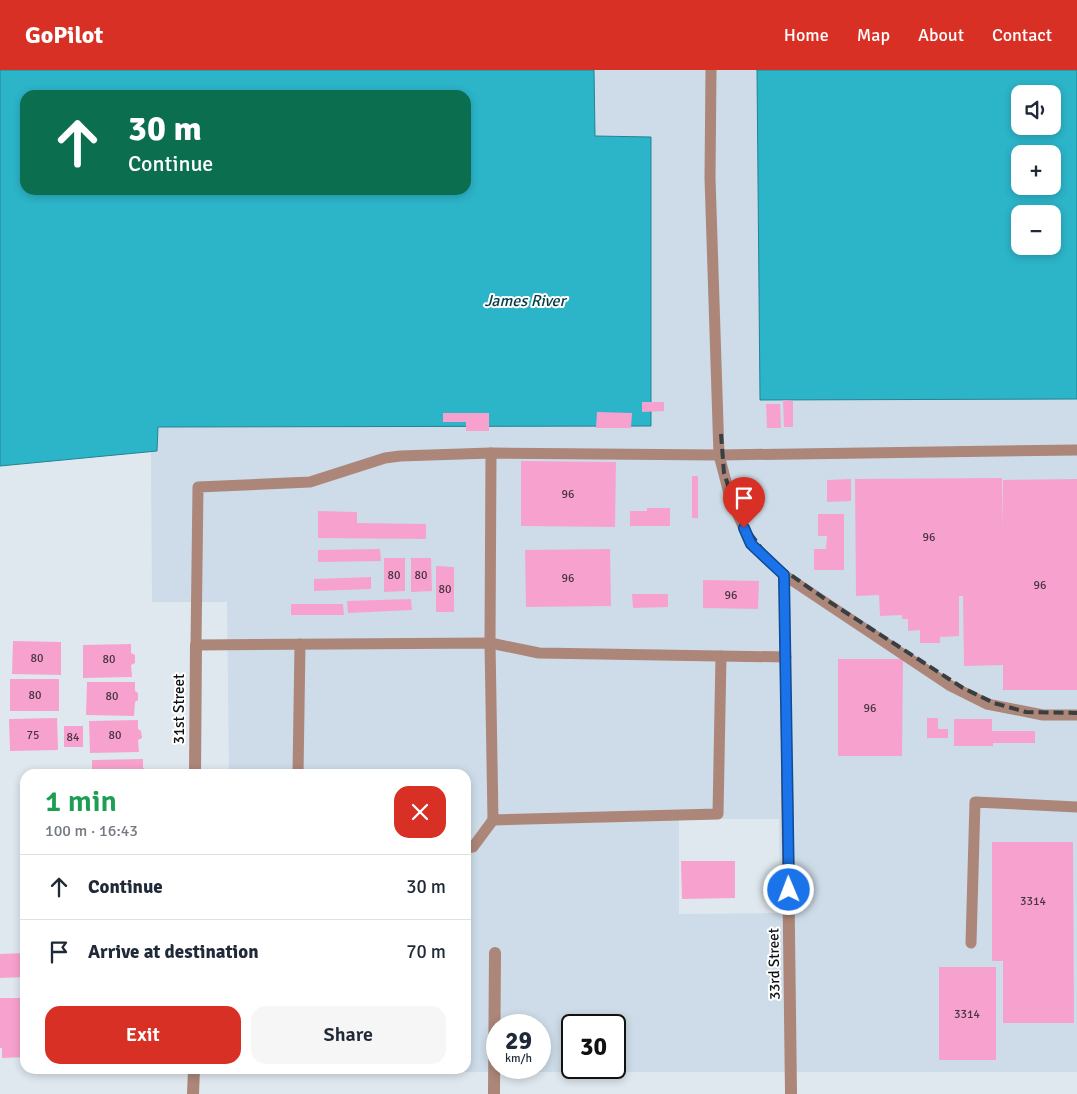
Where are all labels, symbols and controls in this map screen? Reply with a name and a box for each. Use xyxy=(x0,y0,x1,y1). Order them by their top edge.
text: GoPilot xyxy=(25,20,103,50)
text: Home xyxy=(784,24,829,46)
text: Map xyxy=(857,24,890,46)
text: About xyxy=(918,24,964,46)
text: Contact xyxy=(992,24,1052,46)
map controls xyxy=(1011,85,1061,255)
button: sound xyxy=(1011,85,1061,135)
text: 30 m xyxy=(128,107,202,150)
icon: ahead xyxy=(45,110,110,175)
button: + xyxy=(1011,145,1061,195)
text: Continue xyxy=(128,150,213,177)
button: − xyxy=(1011,205,1061,255)
water label: James River xyxy=(485,291,568,311)
pin xyxy=(723,477,765,528)
icon: arrive xyxy=(730,484,758,512)
house number: 96 xyxy=(562,487,574,502)
house number: 96 xyxy=(923,530,935,545)
house number: 80 xyxy=(388,568,400,583)
house number: 80 xyxy=(415,568,427,583)
house number: 96 xyxy=(562,571,574,586)
house number: 96 xyxy=(1034,578,1046,593)
house number: 80 xyxy=(439,582,451,597)
house number: 96 xyxy=(725,588,737,603)
house number: 80 xyxy=(31,651,43,666)
house number: 80 xyxy=(103,652,115,667)
street label: 31st Street xyxy=(170,674,188,744)
house number: 80 xyxy=(29,688,41,703)
house number: 80 xyxy=(106,689,118,704)
house number: 96 xyxy=(864,701,876,716)
house number: 75 xyxy=(27,728,39,743)
house number: 80 xyxy=(109,728,121,743)
house number: 84 xyxy=(67,730,80,745)
text: 1 min xyxy=(45,783,117,820)
button: close xyxy=(394,786,446,838)
text: 100 m · 16:43 xyxy=(45,821,138,841)
position arrow xyxy=(762,863,814,915)
icon: ahead xyxy=(45,873,73,901)
text: Continue xyxy=(88,875,163,899)
text: 30 m xyxy=(406,875,446,899)
house number: 3314 xyxy=(1020,894,1046,909)
street label: 33rd Street xyxy=(764,928,784,1000)
icon: arrive xyxy=(45,938,73,966)
text: Arrive at destination xyxy=(88,940,259,964)
text: 70 m xyxy=(406,940,446,964)
button: Exit xyxy=(45,1006,241,1064)
button: Share xyxy=(251,1006,446,1064)
house number: 3314 xyxy=(954,1007,980,1022)
speed limit sign: 30 xyxy=(561,1014,626,1079)
text: 29 xyxy=(505,1025,532,1056)
text: km/h xyxy=(505,1051,532,1066)

